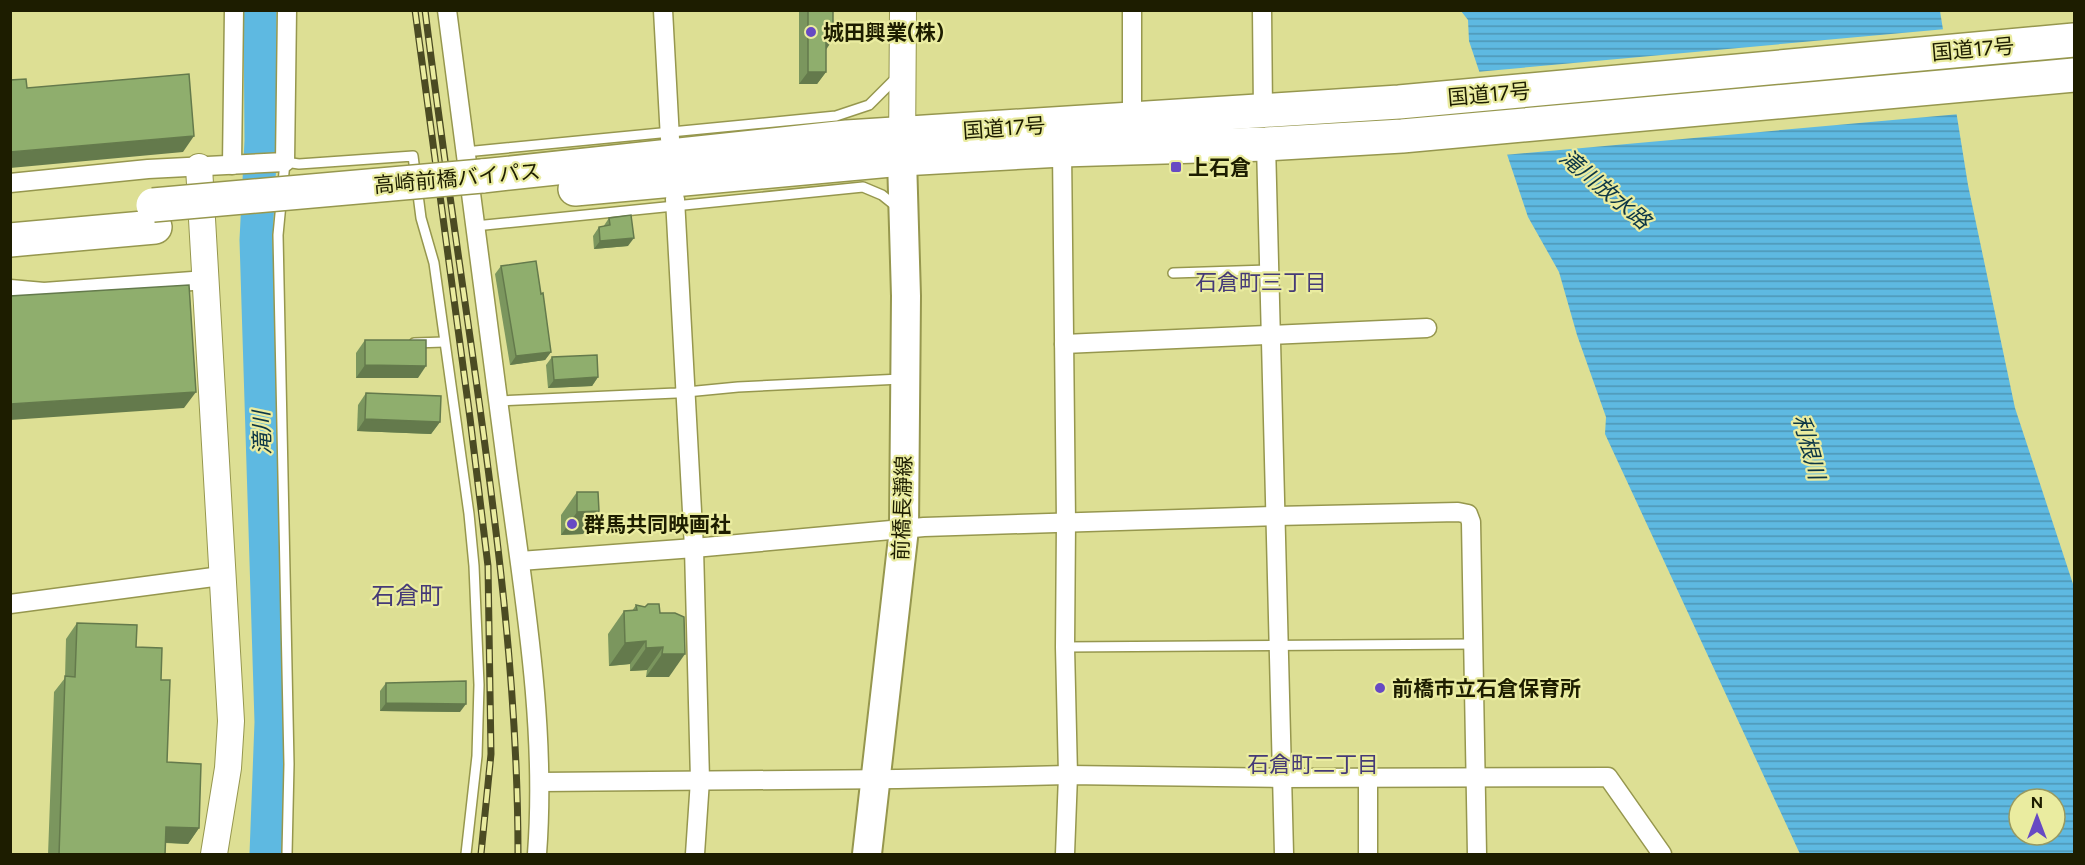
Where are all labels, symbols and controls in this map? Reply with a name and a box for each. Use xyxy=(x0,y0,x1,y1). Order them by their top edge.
place label: 城田興業(株) xyxy=(823,20,944,45)
marker: 城田興業(株) xyxy=(804,25,818,39)
street label: 国道17号 xyxy=(1931,33,2015,65)
street label: 国道17号 xyxy=(1447,78,1531,110)
street label: 国道17号 xyxy=(962,113,1046,143)
water label: 滝川放水路 xyxy=(1554,143,1657,236)
place label: 上石倉 xyxy=(1188,155,1251,180)
street label: 高崎前橋バイパス xyxy=(372,158,542,198)
marker: 上石倉 xyxy=(1169,160,1183,174)
district label: 石倉町三丁目 xyxy=(1195,269,1327,296)
water label: 滝川 xyxy=(248,409,276,455)
water label: 利根川 xyxy=(1787,412,1831,484)
street label: 前橋長瀞線 xyxy=(888,455,916,561)
place label: 群馬共同映画社 xyxy=(584,512,731,537)
marker: 群馬共同映画社 xyxy=(565,517,579,531)
district label: 石倉町 xyxy=(371,581,443,610)
place label: 前橋市立石倉保育所 xyxy=(1392,676,1581,701)
marker: 前橋市立石倉保育所 xyxy=(1373,681,1387,695)
district label: 石倉町二丁目 xyxy=(1247,751,1379,778)
north arrow xyxy=(2007,787,2067,847)
text: N xyxy=(2031,793,2043,812)

